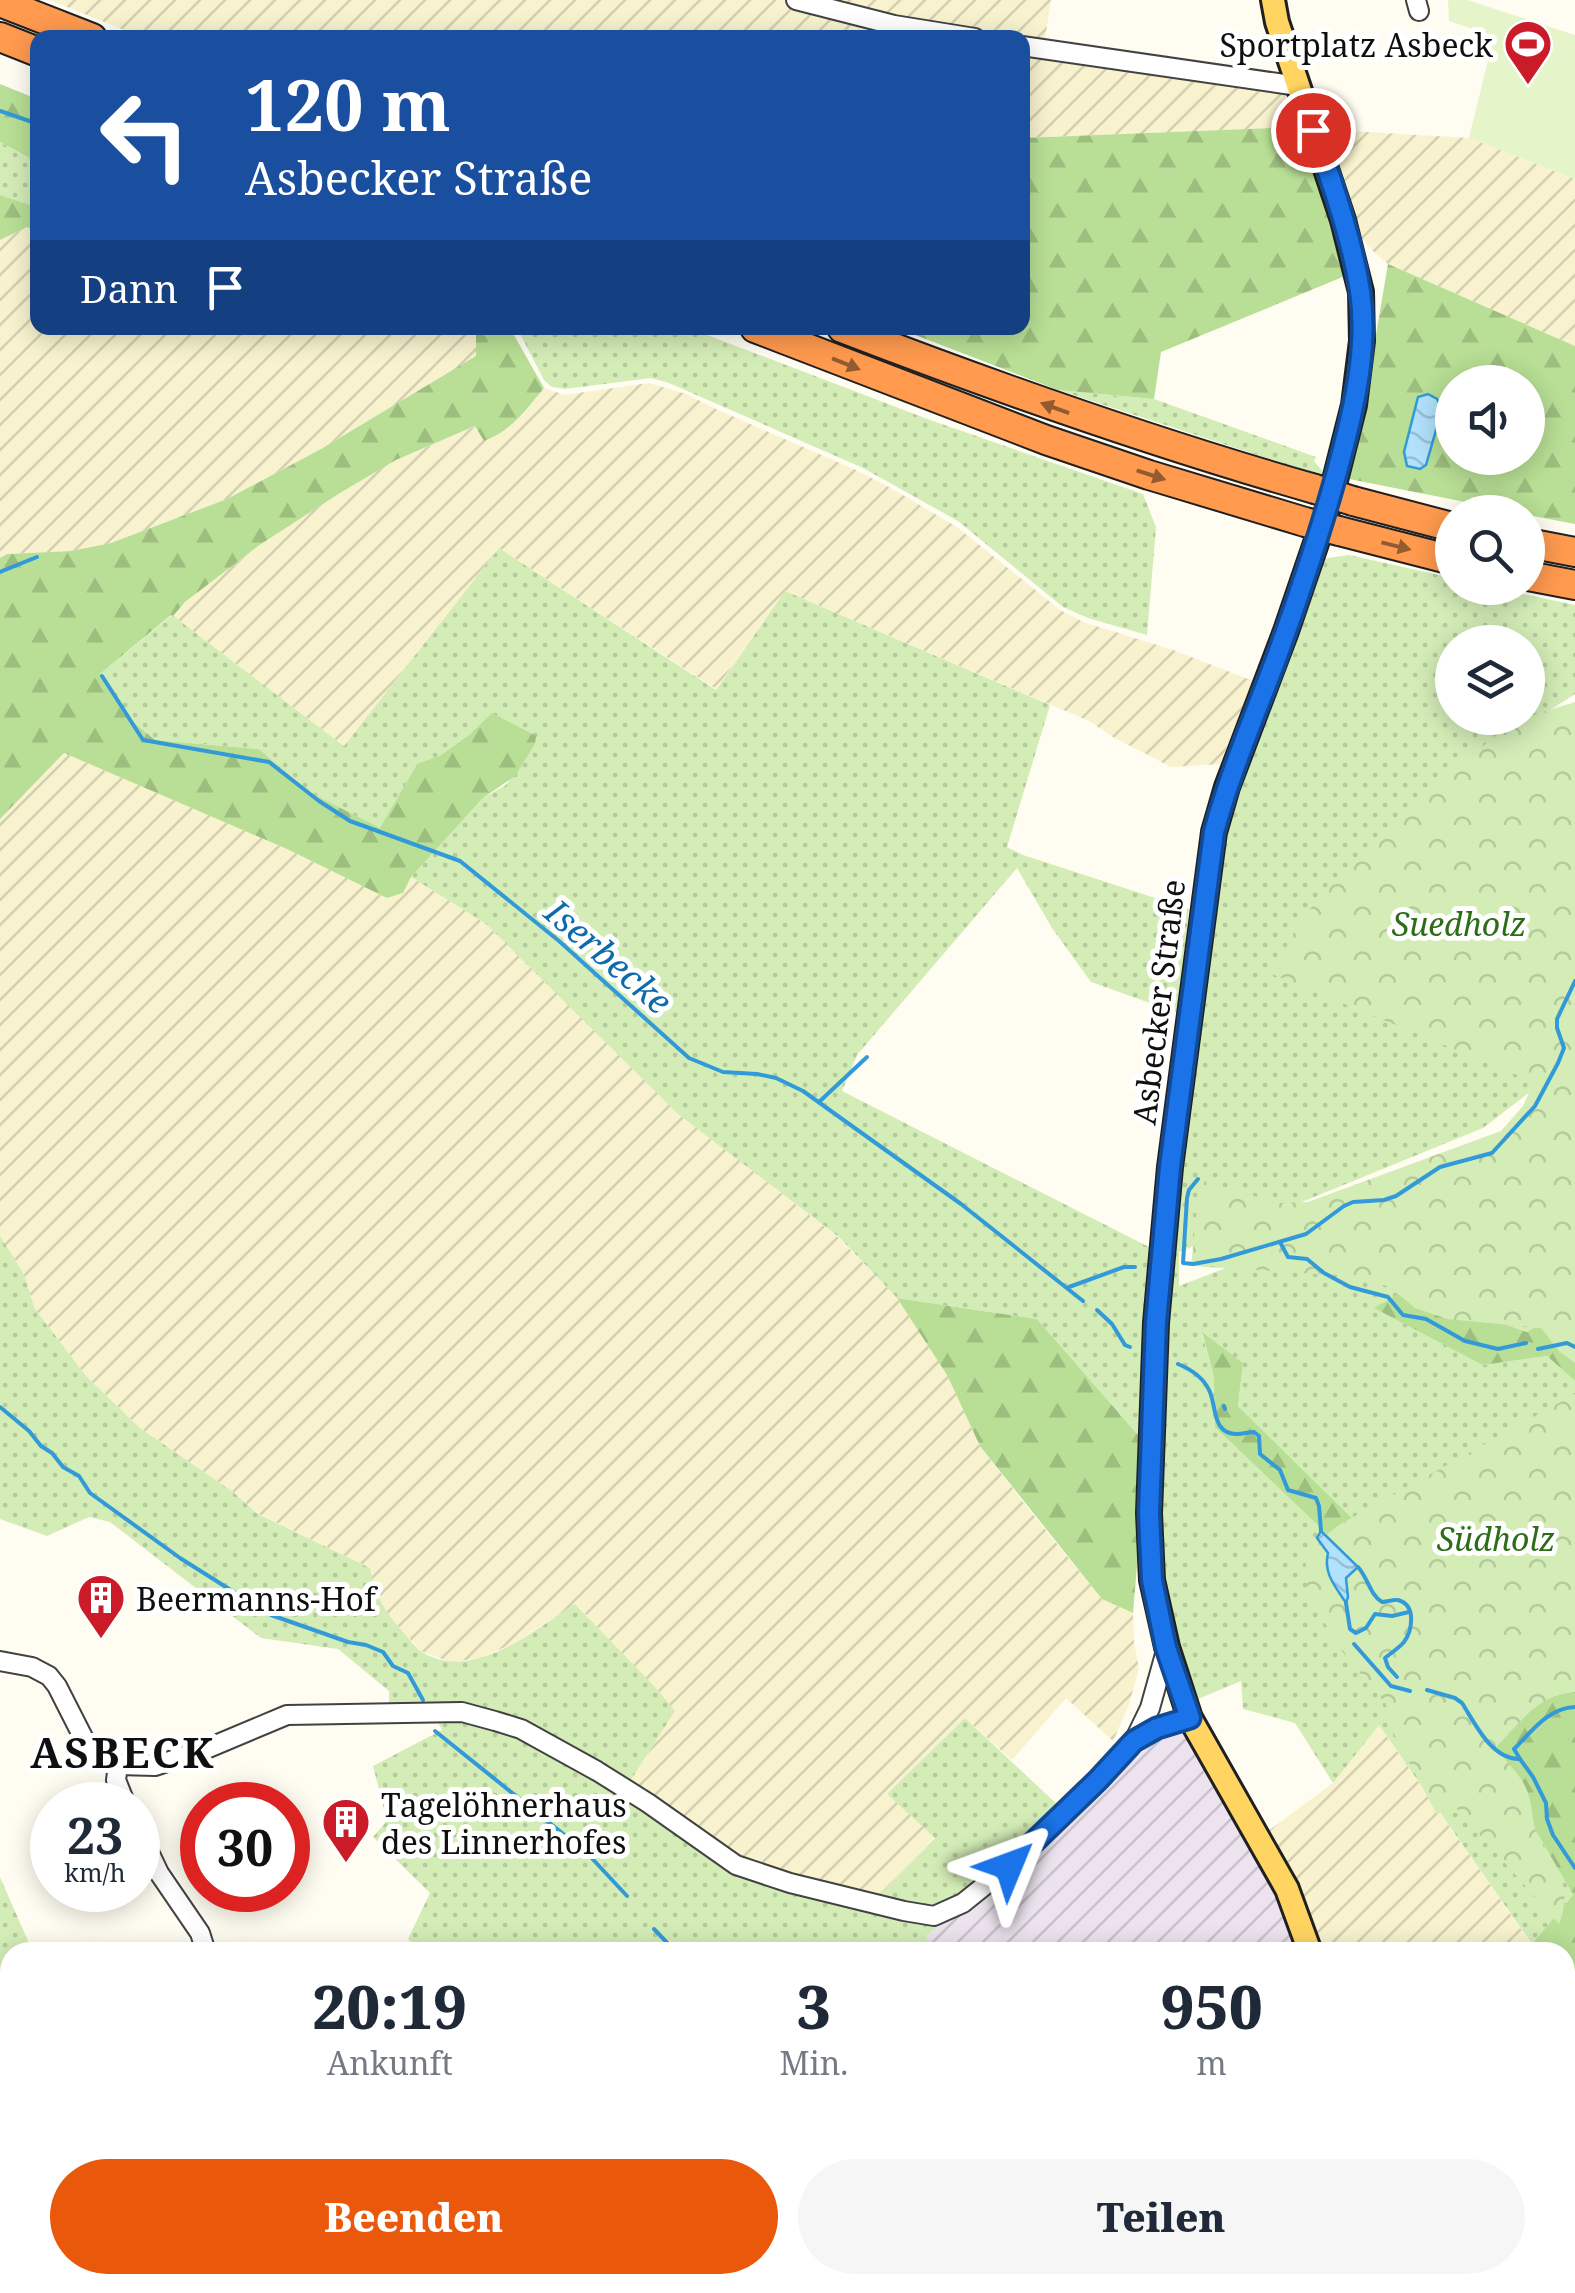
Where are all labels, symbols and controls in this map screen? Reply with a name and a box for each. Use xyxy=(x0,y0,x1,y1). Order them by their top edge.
sports icon: Sportplatz Asbeck xyxy=(1502,18,1554,86)
place label: Sportplatz Asbeck xyxy=(1219,23,1493,66)
text: 120 m xyxy=(245,56,451,152)
icon: left xyxy=(80,70,210,200)
pin xyxy=(1271,88,1356,173)
icon: arrive xyxy=(1286,103,1341,158)
text: Asbecker Straße xyxy=(245,147,592,208)
icon: arrive xyxy=(198,260,253,315)
text: Dann xyxy=(80,262,178,314)
one-way arrow xyxy=(831,356,861,372)
map controls xyxy=(1435,365,1545,735)
button: sound xyxy=(1435,365,1545,475)
one-way arrow xyxy=(1040,399,1070,414)
one-way arrow xyxy=(1136,469,1166,484)
button: search xyxy=(1435,495,1545,605)
one-way arrow xyxy=(1381,538,1412,554)
button: layers xyxy=(1435,625,1545,735)
street label: Asbecker Straße xyxy=(1122,877,1194,1127)
water label: Iserbecke xyxy=(535,887,682,1024)
park label: Suedholz xyxy=(1392,902,1526,945)
park label: Südholz xyxy=(1437,1517,1555,1560)
building icon: Beermanns-Hof xyxy=(75,1572,127,1640)
place label: Beermanns-Hof xyxy=(136,1577,379,1620)
district label: ASBECK xyxy=(30,1723,216,1780)
speed limit sign: 30 xyxy=(180,1782,310,1912)
place label: Tagelöhnerhaus des Linnerhofes xyxy=(381,1783,627,1863)
building icon: Tagelöhnerhaus des Linnerhofes xyxy=(320,1796,372,1864)
text: 23 xyxy=(67,1801,123,1869)
position arrow xyxy=(957,1814,1061,1918)
text: km/h xyxy=(64,1855,126,1889)
text: 20:19 xyxy=(312,1965,467,2047)
text: 3 xyxy=(797,1965,831,2047)
text: 950 xyxy=(1161,1965,1263,2047)
text: Ankunft xyxy=(327,2041,453,2084)
text: Min. xyxy=(779,2041,848,2084)
text: m xyxy=(1197,2041,1227,2084)
button: Beenden xyxy=(50,2159,778,2274)
button: Teilen xyxy=(798,2159,1525,2274)

